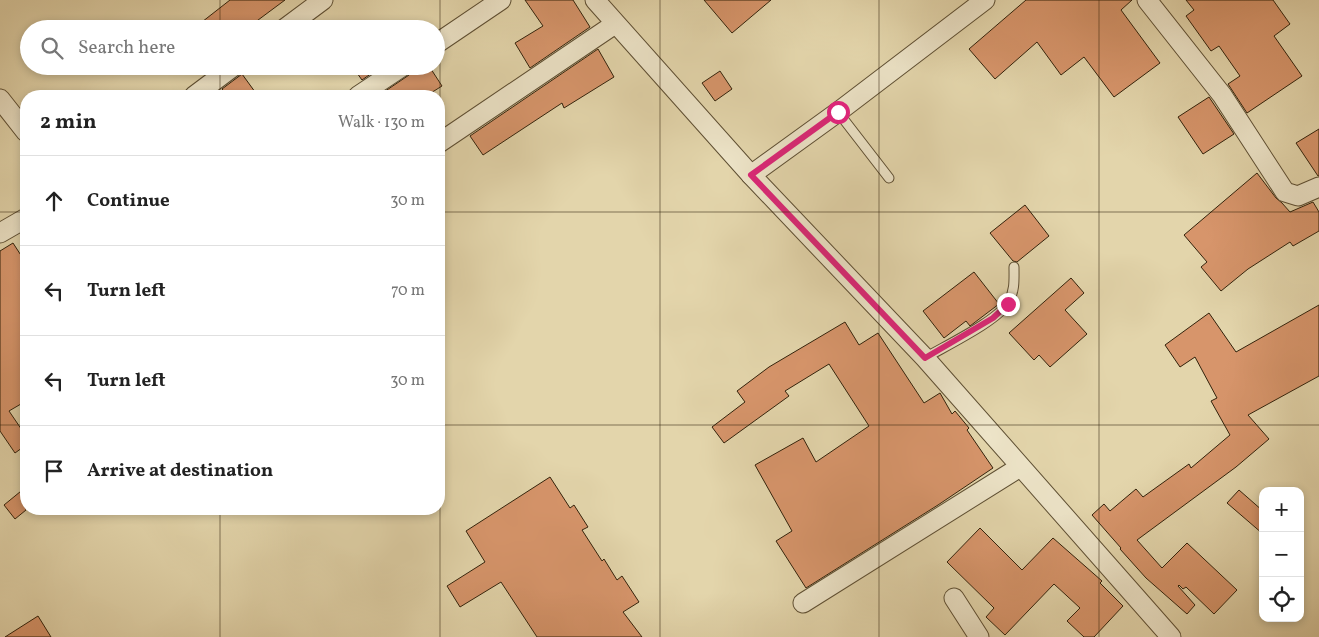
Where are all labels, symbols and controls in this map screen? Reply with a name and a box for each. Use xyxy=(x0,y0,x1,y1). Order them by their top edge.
search box xyxy=(20,20,445,75)
icon: search xyxy=(38,34,66,62)
text: Search here xyxy=(78,35,175,61)
route start xyxy=(827,101,850,124)
text: 2 min xyxy=(40,108,97,137)
text: Walk · 130 m xyxy=(338,112,425,134)
icon: ahead xyxy=(40,187,68,215)
text: Continue xyxy=(87,188,170,214)
text: 30 m xyxy=(390,190,425,212)
icon: left xyxy=(40,277,68,305)
text: Turn left xyxy=(87,278,166,304)
text: 70 m xyxy=(391,280,425,302)
route end xyxy=(997,293,1020,316)
icon: left xyxy=(40,367,68,395)
text: Turn left xyxy=(87,368,166,394)
text: 30 m xyxy=(390,370,425,392)
icon: arrive xyxy=(40,457,68,485)
text: Arrive at destination xyxy=(87,458,273,484)
map controls xyxy=(1259,487,1304,622)
button: + xyxy=(1259,487,1304,532)
button: − xyxy=(1259,532,1304,577)
button: locate xyxy=(1259,577,1304,622)

